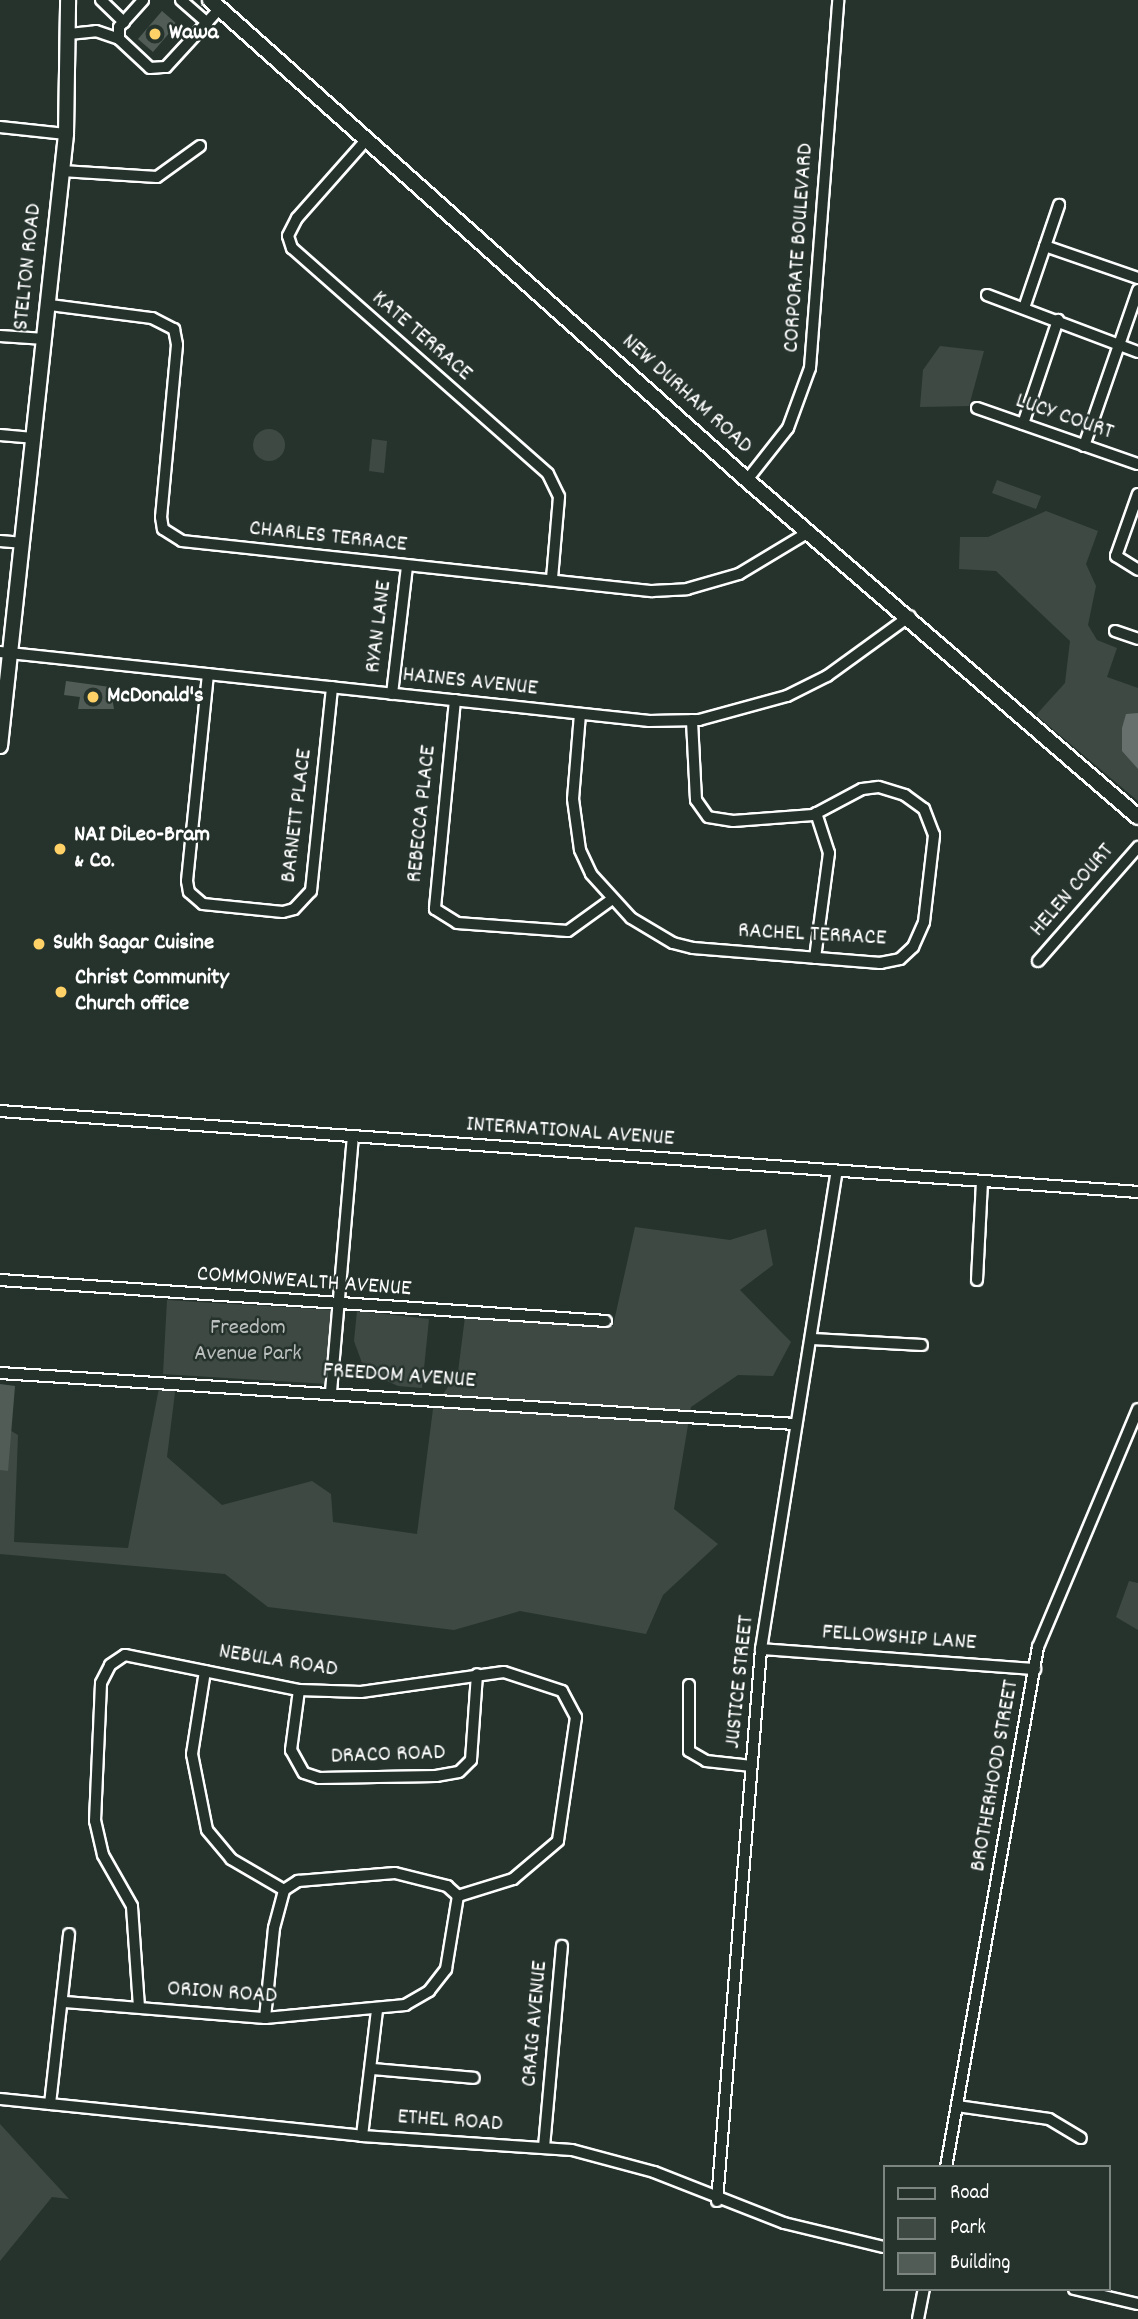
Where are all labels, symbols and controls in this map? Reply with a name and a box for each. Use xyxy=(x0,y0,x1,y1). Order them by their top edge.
place label: Wawa xyxy=(169,20,219,48)
marker: Wawa xyxy=(147,26,163,42)
street label: CORPORATE BOULEVARD xyxy=(779,142,821,354)
street label: STELTON ROAD xyxy=(9,202,49,332)
street label: KATE TERRACE xyxy=(365,286,477,388)
street label: NEW DURHAM ROAD xyxy=(615,329,757,461)
street label: LUCY COURT xyxy=(1011,388,1117,448)
street label: CHARLES TERRACE xyxy=(248,516,408,560)
street label: RYAN LANE xyxy=(361,579,399,675)
street label: HAINES AVENUE xyxy=(401,662,539,704)
place label: McDonald's xyxy=(107,683,204,711)
marker: McDonald's xyxy=(85,689,101,705)
street label: REBECCA PLACE xyxy=(402,744,444,884)
street label: BARNETT PLACE xyxy=(276,748,320,884)
place label: NAI DiLeo-Bram & Co. xyxy=(74,822,210,876)
street label: HELEN COURT xyxy=(1025,839,1121,943)
marker: NAI DiLeo-Bram & Co. xyxy=(52,841,68,857)
street label: RACHEL TERRACE xyxy=(737,918,887,954)
place label: Sukh Sagar Cuisine xyxy=(53,930,214,958)
marker: Sukh Sagar Cuisine xyxy=(31,936,47,952)
place label: Christ Community Church office xyxy=(75,965,229,1019)
marker: Christ Community Church office xyxy=(53,984,69,1000)
street label: INTERNATIONAL AVENUE xyxy=(465,1112,675,1154)
street label: COMMONWEALTH AVENUE xyxy=(196,1262,412,1304)
park label: Freedom Avenue Park xyxy=(194,1315,302,1369)
street label: FREEDOM AVENUE xyxy=(322,1358,476,1396)
street label: JUSTICE STREET xyxy=(720,1614,762,1750)
street label: FELLOWSHIP LANE xyxy=(821,1620,977,1658)
street label: NEBULA ROAD xyxy=(217,1639,339,1685)
street label: BROTHERHOOD STREET xyxy=(966,1678,1026,1874)
street label: DRACO ROAD xyxy=(330,1740,446,1772)
street label: CRAIG AVENUE xyxy=(517,1960,555,2088)
street label: ORION ROAD xyxy=(166,1976,278,2012)
street label: ETHEL ROAD xyxy=(396,2105,504,2139)
legend xyxy=(883,2165,1110,2291)
text: Road xyxy=(950,2179,989,2209)
text: Park xyxy=(950,2214,986,2244)
text: Building xyxy=(950,2249,1010,2279)

